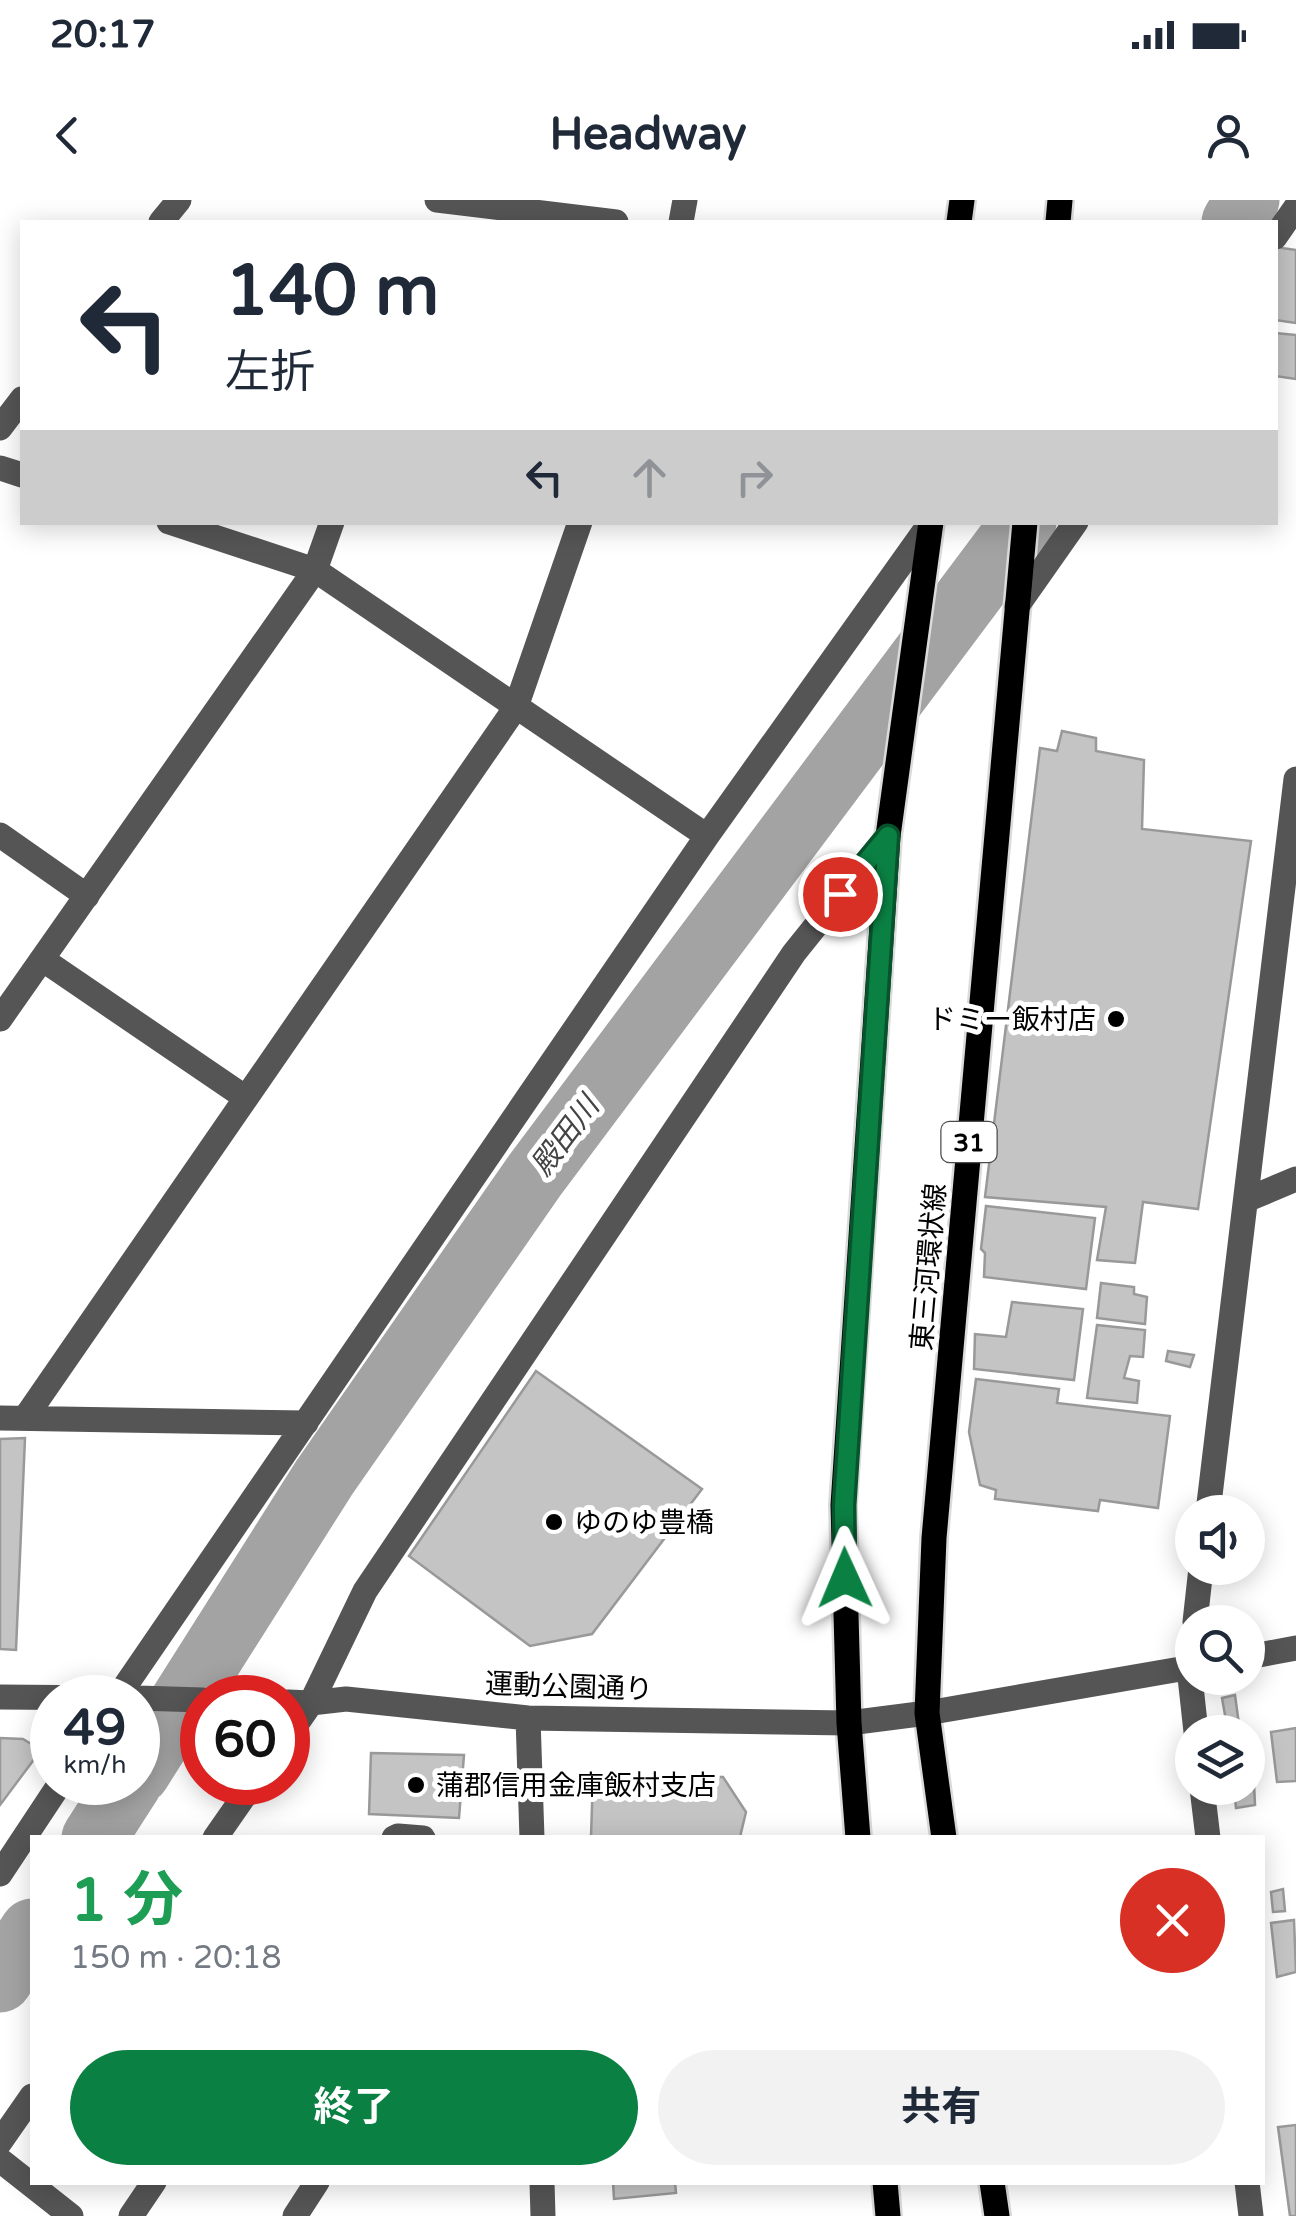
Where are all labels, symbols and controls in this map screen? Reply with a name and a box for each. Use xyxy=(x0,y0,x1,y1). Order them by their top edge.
text: 20:17 xyxy=(50,12,155,58)
icon: back xyxy=(40,108,95,163)
text: Headway xyxy=(550,108,746,162)
icon: person xyxy=(1201,108,1256,163)
text: 140 m xyxy=(225,250,439,334)
icon: left xyxy=(60,260,190,390)
text: 左折 xyxy=(225,346,315,400)
icon: left xyxy=(517,450,572,505)
icon: ahead xyxy=(622,450,677,505)
icon: right xyxy=(727,450,782,505)
pin xyxy=(798,852,883,937)
icon: arrive xyxy=(813,867,868,922)
place label: ドミー飯村店 xyxy=(928,1003,1096,1037)
marker: ドミー飯村店 xyxy=(1105,1008,1127,1030)
water label: 殿田川 xyxy=(524,1087,609,1183)
road number: 31 xyxy=(942,1122,996,1162)
street label: 東三河環状線 xyxy=(905,1182,953,1352)
map controls xyxy=(1175,1495,1265,1805)
button: sound xyxy=(1175,1495,1265,1585)
place label: ゆのゆ豊橋 xyxy=(574,1506,714,1540)
marker: ゆのゆ豊橋 xyxy=(543,1511,565,1533)
position arrow xyxy=(793,1526,897,1630)
button: search xyxy=(1175,1605,1265,1695)
street label: 運動公園通り xyxy=(484,1667,654,1707)
speed limit sign: 60 xyxy=(180,1675,310,1805)
text: 49 xyxy=(64,1698,126,1758)
button: layers xyxy=(1175,1715,1265,1805)
text: km/h xyxy=(64,1750,126,1780)
place label: 蒲郡信用金庫飯村支店 xyxy=(436,1769,716,1803)
marker: 蒲郡信用金庫飯村支店 xyxy=(405,1774,427,1796)
text: 1 分 xyxy=(70,1865,183,1937)
button: close xyxy=(1120,1868,1225,1973)
text: 150 m · 20:18 xyxy=(70,1939,282,1977)
button: 終了 xyxy=(70,2050,638,2165)
button: 共有 xyxy=(658,2050,1225,2165)

